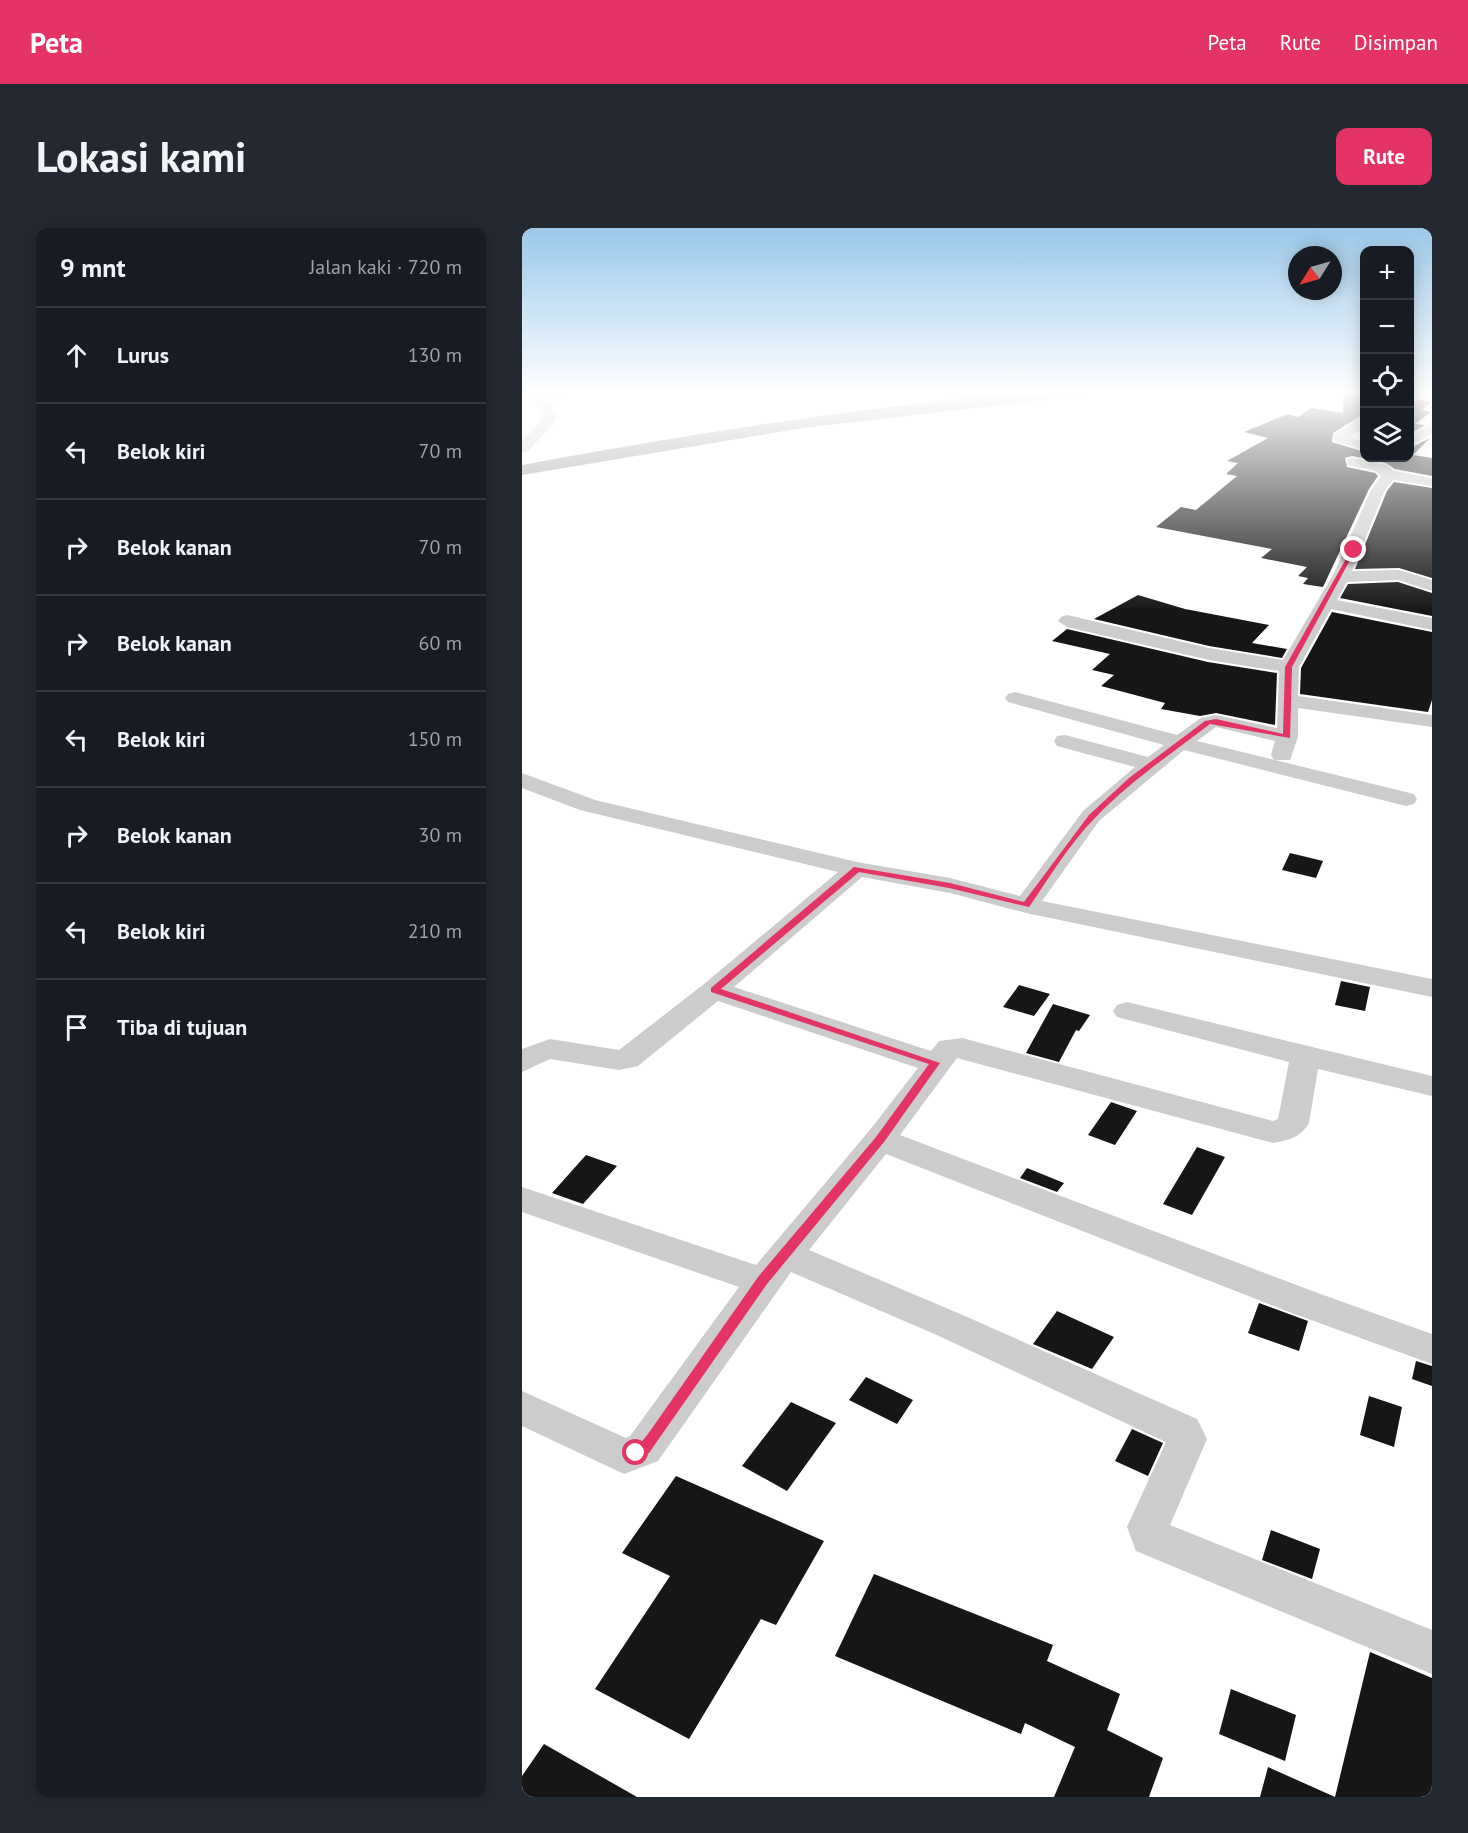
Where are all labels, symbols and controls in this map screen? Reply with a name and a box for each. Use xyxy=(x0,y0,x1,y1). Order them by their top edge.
text: Peta xyxy=(30,24,83,61)
text: Peta xyxy=(1207,29,1247,56)
text: Rute xyxy=(1280,29,1321,56)
text: Disimpan xyxy=(1354,29,1438,56)
button: Rute xyxy=(1336,128,1432,185)
text: Lokasi kami xyxy=(36,129,246,184)
north arrow xyxy=(1288,246,1342,300)
map controls xyxy=(1360,246,1414,462)
button: + xyxy=(1360,246,1414,300)
text: 9 mnt xyxy=(60,251,126,284)
text: Jalan kaki · 720 m xyxy=(309,254,462,280)
button: − xyxy=(1360,300,1414,354)
icon: ahead xyxy=(60,339,93,372)
text: Lurus xyxy=(117,341,169,369)
text: 130 m xyxy=(408,342,462,368)
button: locate xyxy=(1360,354,1414,408)
button: layers xyxy=(1360,408,1414,462)
icon: left xyxy=(60,435,93,468)
text: Belok kiri xyxy=(117,437,206,465)
text: 70 m xyxy=(419,438,462,464)
icon: right xyxy=(60,531,93,564)
text: Belok kanan xyxy=(117,533,232,561)
text: 70 m xyxy=(419,534,462,560)
route end xyxy=(1340,536,1366,562)
icon: right xyxy=(60,627,93,660)
text: Belok kanan xyxy=(117,629,232,657)
text: 60 m xyxy=(419,630,462,656)
icon: left xyxy=(60,723,93,756)
text: Belok kiri xyxy=(117,725,206,753)
text: 150 m xyxy=(408,726,462,752)
icon: right xyxy=(60,819,93,852)
text: Belok kanan xyxy=(117,821,232,849)
text: 30 m xyxy=(419,822,462,848)
icon: left xyxy=(60,915,93,948)
text: Belok kiri xyxy=(117,917,206,945)
text: 210 m xyxy=(408,918,462,944)
icon: arrive xyxy=(60,1011,93,1044)
text: Tiba di tujuan xyxy=(117,1013,247,1041)
route start xyxy=(622,1439,648,1465)

